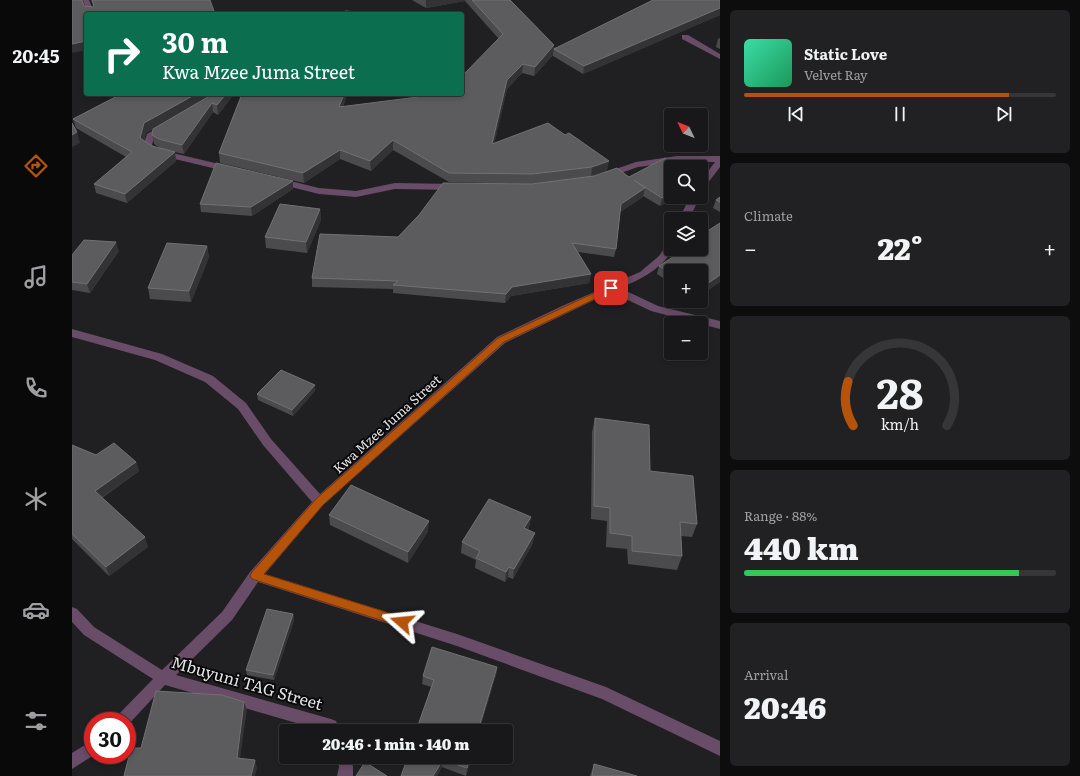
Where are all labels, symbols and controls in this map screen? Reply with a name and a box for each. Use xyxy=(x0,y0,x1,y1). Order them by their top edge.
text: 30 m xyxy=(162,20,228,62)
icon: right xyxy=(96,28,148,80)
text: 20:45 xyxy=(12,42,60,69)
text: Static Love xyxy=(804,42,887,65)
text: Kwa Mzee Juma Street xyxy=(162,58,355,85)
text: Velvet Ray xyxy=(804,65,868,84)
icon: previous xyxy=(785,103,807,125)
icon: pause xyxy=(889,103,911,125)
icon: next xyxy=(993,103,1015,125)
north arrow xyxy=(664,108,708,152)
map controls xyxy=(664,108,708,360)
icon: directions xyxy=(22,152,50,180)
button: search xyxy=(664,160,708,204)
text: Climate xyxy=(744,206,793,225)
button: layers xyxy=(664,212,708,256)
text: 22° xyxy=(877,225,923,269)
text: − xyxy=(744,231,757,264)
text: + xyxy=(1043,231,1056,264)
icon: music xyxy=(22,263,50,291)
button: + xyxy=(664,264,708,308)
pin xyxy=(594,271,628,305)
icon: arrive xyxy=(600,277,622,299)
button: − xyxy=(664,316,708,360)
text: 28 xyxy=(877,360,923,422)
street label: Kwa Mzee Juma Street xyxy=(329,369,445,477)
icon: phone xyxy=(22,374,50,402)
text: km/h xyxy=(881,413,920,434)
icon: climate xyxy=(22,485,50,513)
text: Range · 88% xyxy=(744,506,817,525)
text: 440 km xyxy=(744,525,859,569)
icon: car xyxy=(22,596,50,624)
position arrow xyxy=(381,601,423,643)
street label: Mbuyuni TAG Street xyxy=(169,649,326,715)
text: Arrival xyxy=(744,665,788,684)
text: 20:46 xyxy=(744,684,826,728)
icon: filters xyxy=(22,707,50,735)
speed limit sign: 30 xyxy=(84,712,136,764)
text: 20:46 · 1 min · 140 m xyxy=(323,732,469,755)

